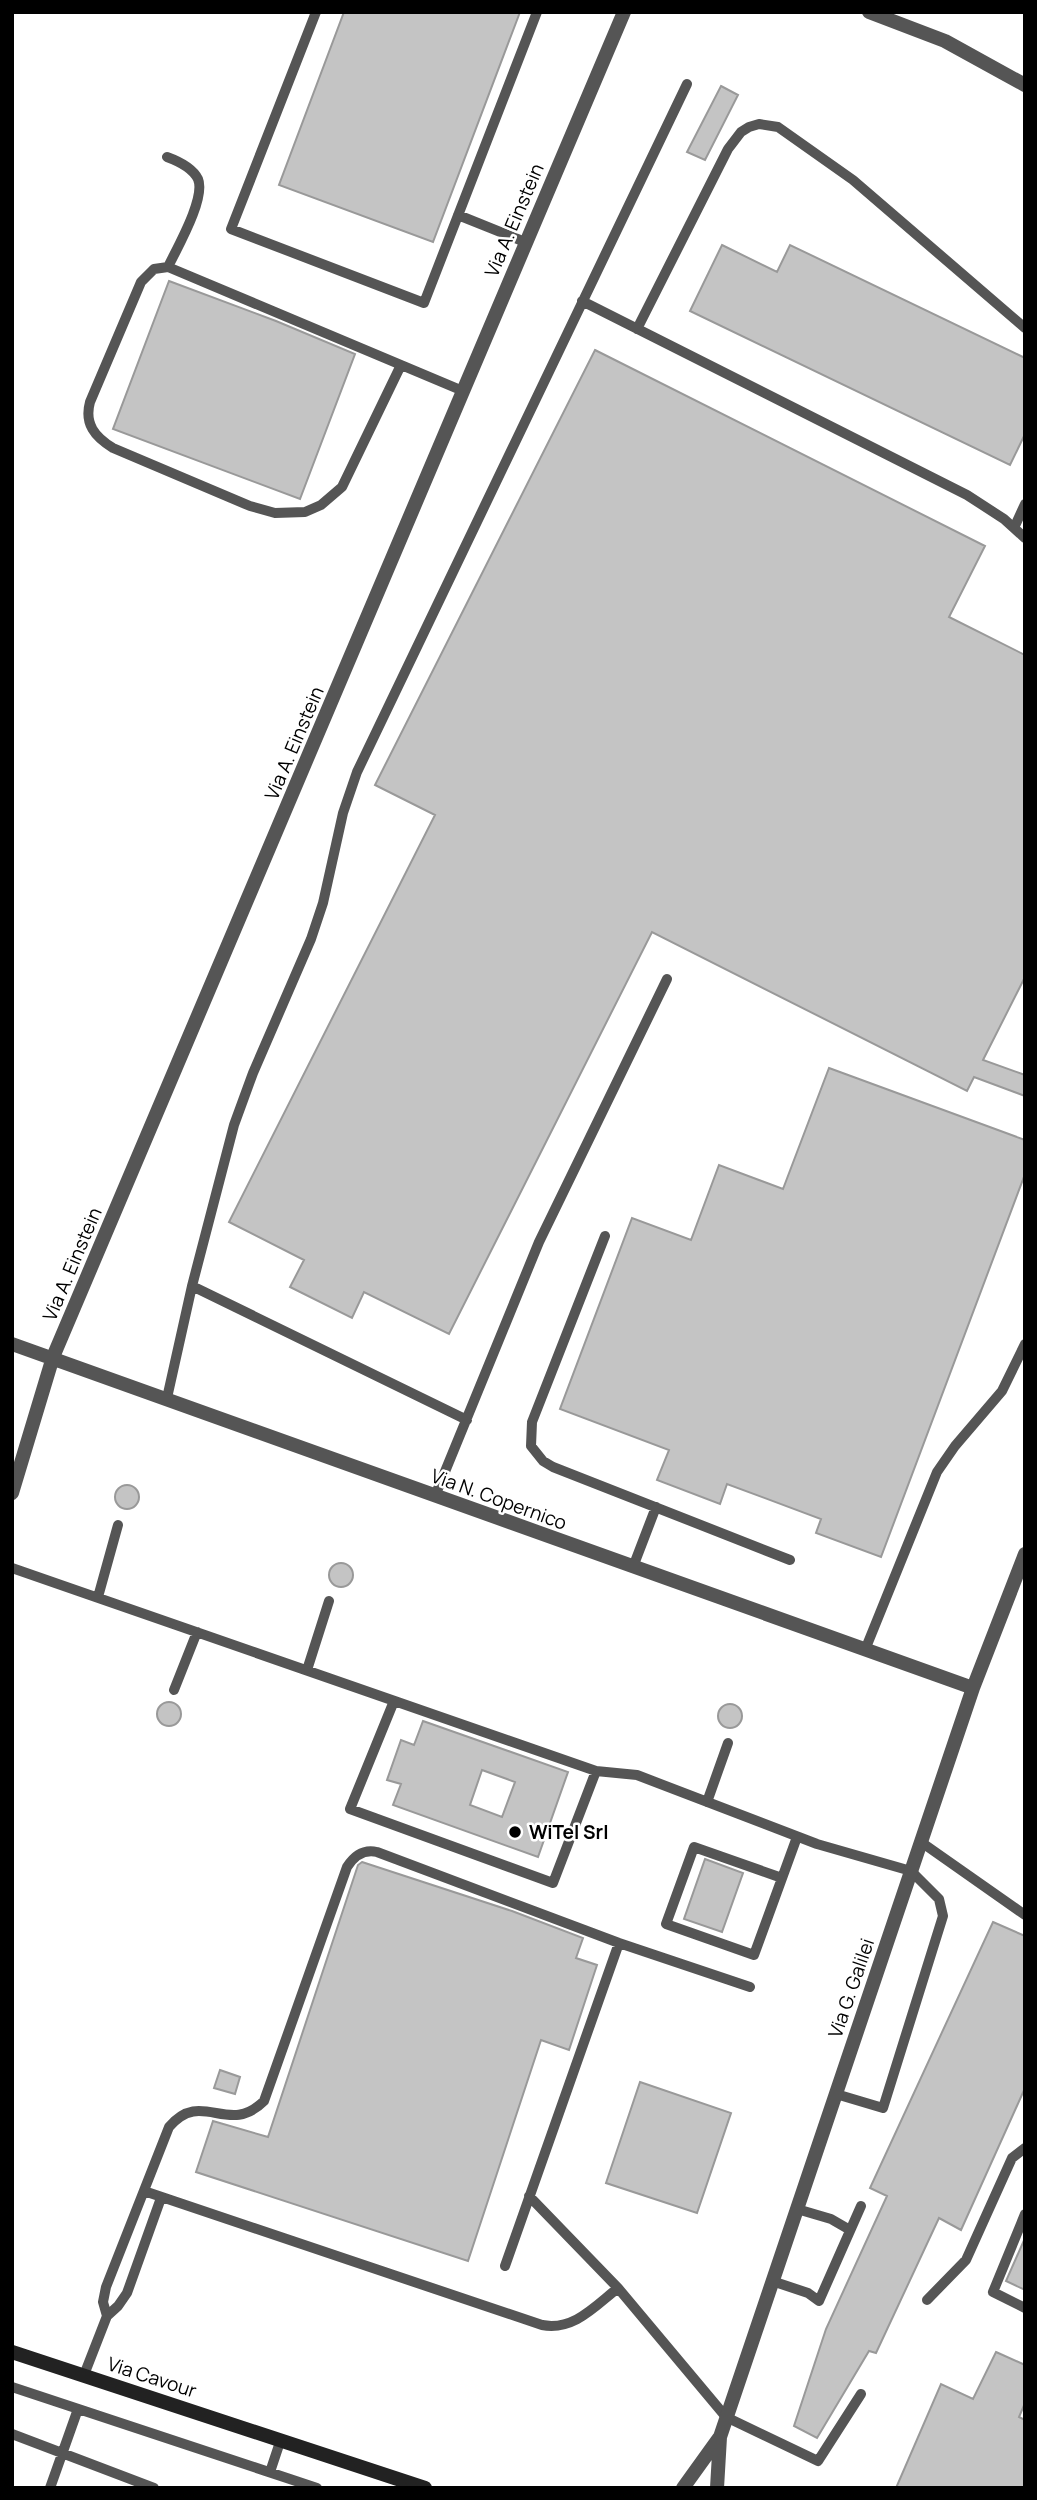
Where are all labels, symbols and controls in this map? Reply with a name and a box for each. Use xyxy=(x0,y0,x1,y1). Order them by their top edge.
street label: Via A. Einstein xyxy=(478,159,550,281)
street label: Via A. Einstein xyxy=(258,682,330,804)
street label: Via A. Einstein xyxy=(36,1203,108,1325)
street label: Via N. Copernico xyxy=(427,1462,571,1536)
place label: WiTel Srl xyxy=(529,1819,608,1845)
marker: WiTel Srl xyxy=(507,1824,523,1840)
street label: Via G. Galilei xyxy=(822,1935,880,2041)
street label: Via Cavour xyxy=(104,2350,200,2404)

